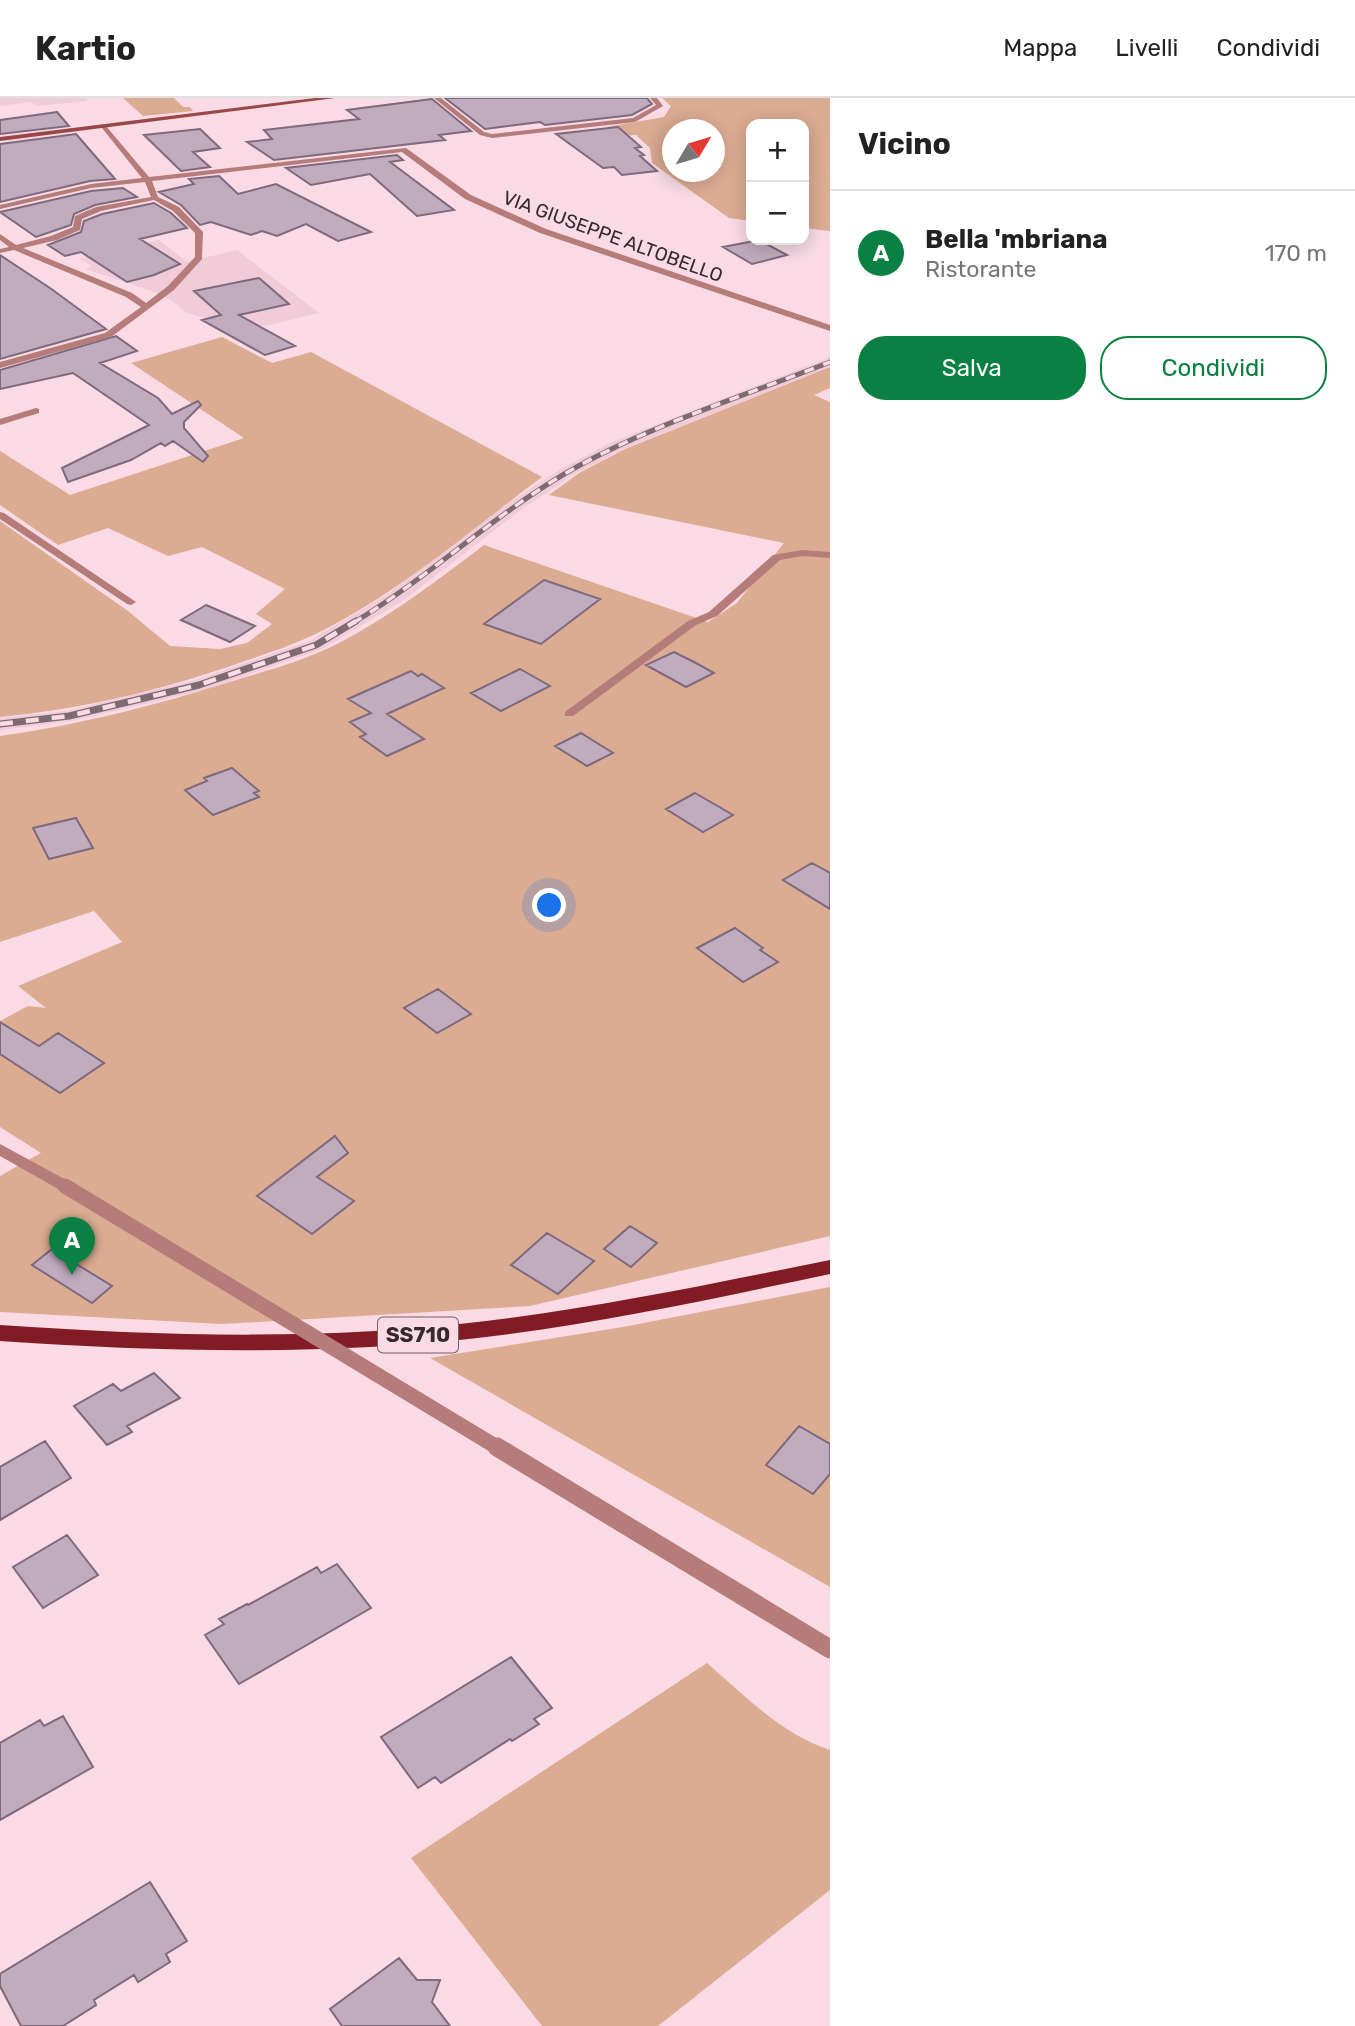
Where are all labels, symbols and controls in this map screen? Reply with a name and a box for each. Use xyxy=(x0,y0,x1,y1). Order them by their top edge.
text: Kartio xyxy=(35,29,136,68)
text: Mappa xyxy=(1003,34,1077,62)
text: Livelli xyxy=(1115,34,1178,62)
text: Condividi xyxy=(1216,34,1320,62)
north arrow xyxy=(662,119,725,182)
map controls xyxy=(746,119,809,245)
button: + xyxy=(746,119,809,182)
text: Vicino xyxy=(858,126,951,162)
button: − xyxy=(746,182,809,245)
street label: VIA GIUSEPPE ALTOBELLO xyxy=(500,186,726,287)
text: Bella 'mbriana xyxy=(925,224,1108,255)
text: A xyxy=(873,239,889,267)
text: 170 m xyxy=(1265,239,1327,267)
text: Ristorante xyxy=(925,255,1036,283)
button: Salva xyxy=(858,336,1086,400)
button: Condividi xyxy=(1100,336,1327,400)
your location xyxy=(532,888,566,922)
pin: A xyxy=(49,1217,95,1275)
road number: SS710 xyxy=(378,1318,458,1352)

